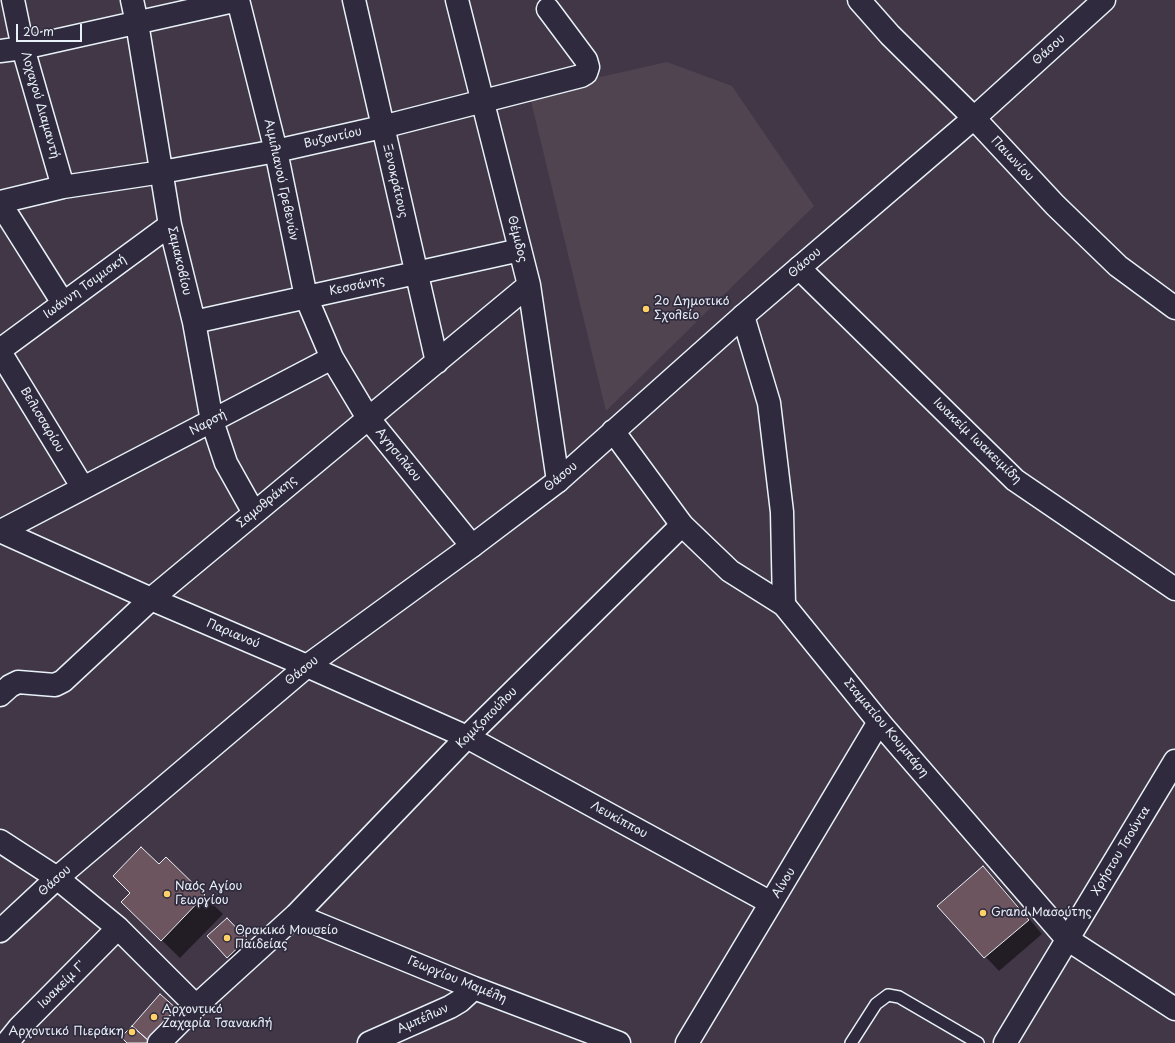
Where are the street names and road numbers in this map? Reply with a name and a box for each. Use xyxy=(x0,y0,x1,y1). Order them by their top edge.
street label: Θάσου xyxy=(1030,32,1068,68)
street label: Λοχαγού Διαμαντή xyxy=(18,50,62,160)
street label: Αιμιλιανού Γρεβενών xyxy=(261,118,301,242)
street label: Βυζαντίου xyxy=(303,124,363,152)
street label: Παιωνίου xyxy=(988,133,1036,185)
street label: Ξενοκράτους xyxy=(380,143,410,219)
street label: Θέμιδος xyxy=(504,214,530,264)
street label: Σαμακοβίου xyxy=(164,225,194,297)
street label: Θάσου xyxy=(786,245,824,281)
street label: Ιωάννη Τσιμισκή xyxy=(41,252,129,322)
street label: Κεσσάνης xyxy=(328,273,386,299)
street label: Βελισσαρίου xyxy=(17,385,67,455)
street label: Ιωακείμ Ιωακειμίδη xyxy=(930,395,1024,487)
street label: Ναρσή xyxy=(187,407,229,439)
street label: Αγησιλάου xyxy=(372,425,424,485)
street label: Θάσου xyxy=(542,459,580,495)
street label: Σαμοθράκης xyxy=(234,473,300,531)
street label: Παριανού xyxy=(204,616,262,652)
street label: Θάσου xyxy=(282,653,322,689)
street label: Σταματίου Κουμπάρη xyxy=(840,676,932,780)
street label: Κομιζοπούλου xyxy=(454,685,520,751)
street label: Λευκίππου xyxy=(588,799,650,841)
street label: Χρήστου Τσούντα xyxy=(1089,804,1153,898)
street label: Θάσου xyxy=(36,863,74,899)
street label: Αίνου xyxy=(769,865,799,901)
street label: Γεωργίου Μαμέλη xyxy=(405,954,509,1006)
street label: Ιωακείμ Γ' xyxy=(35,958,89,1012)
street label: Αμπέλων xyxy=(395,1001,451,1037)

